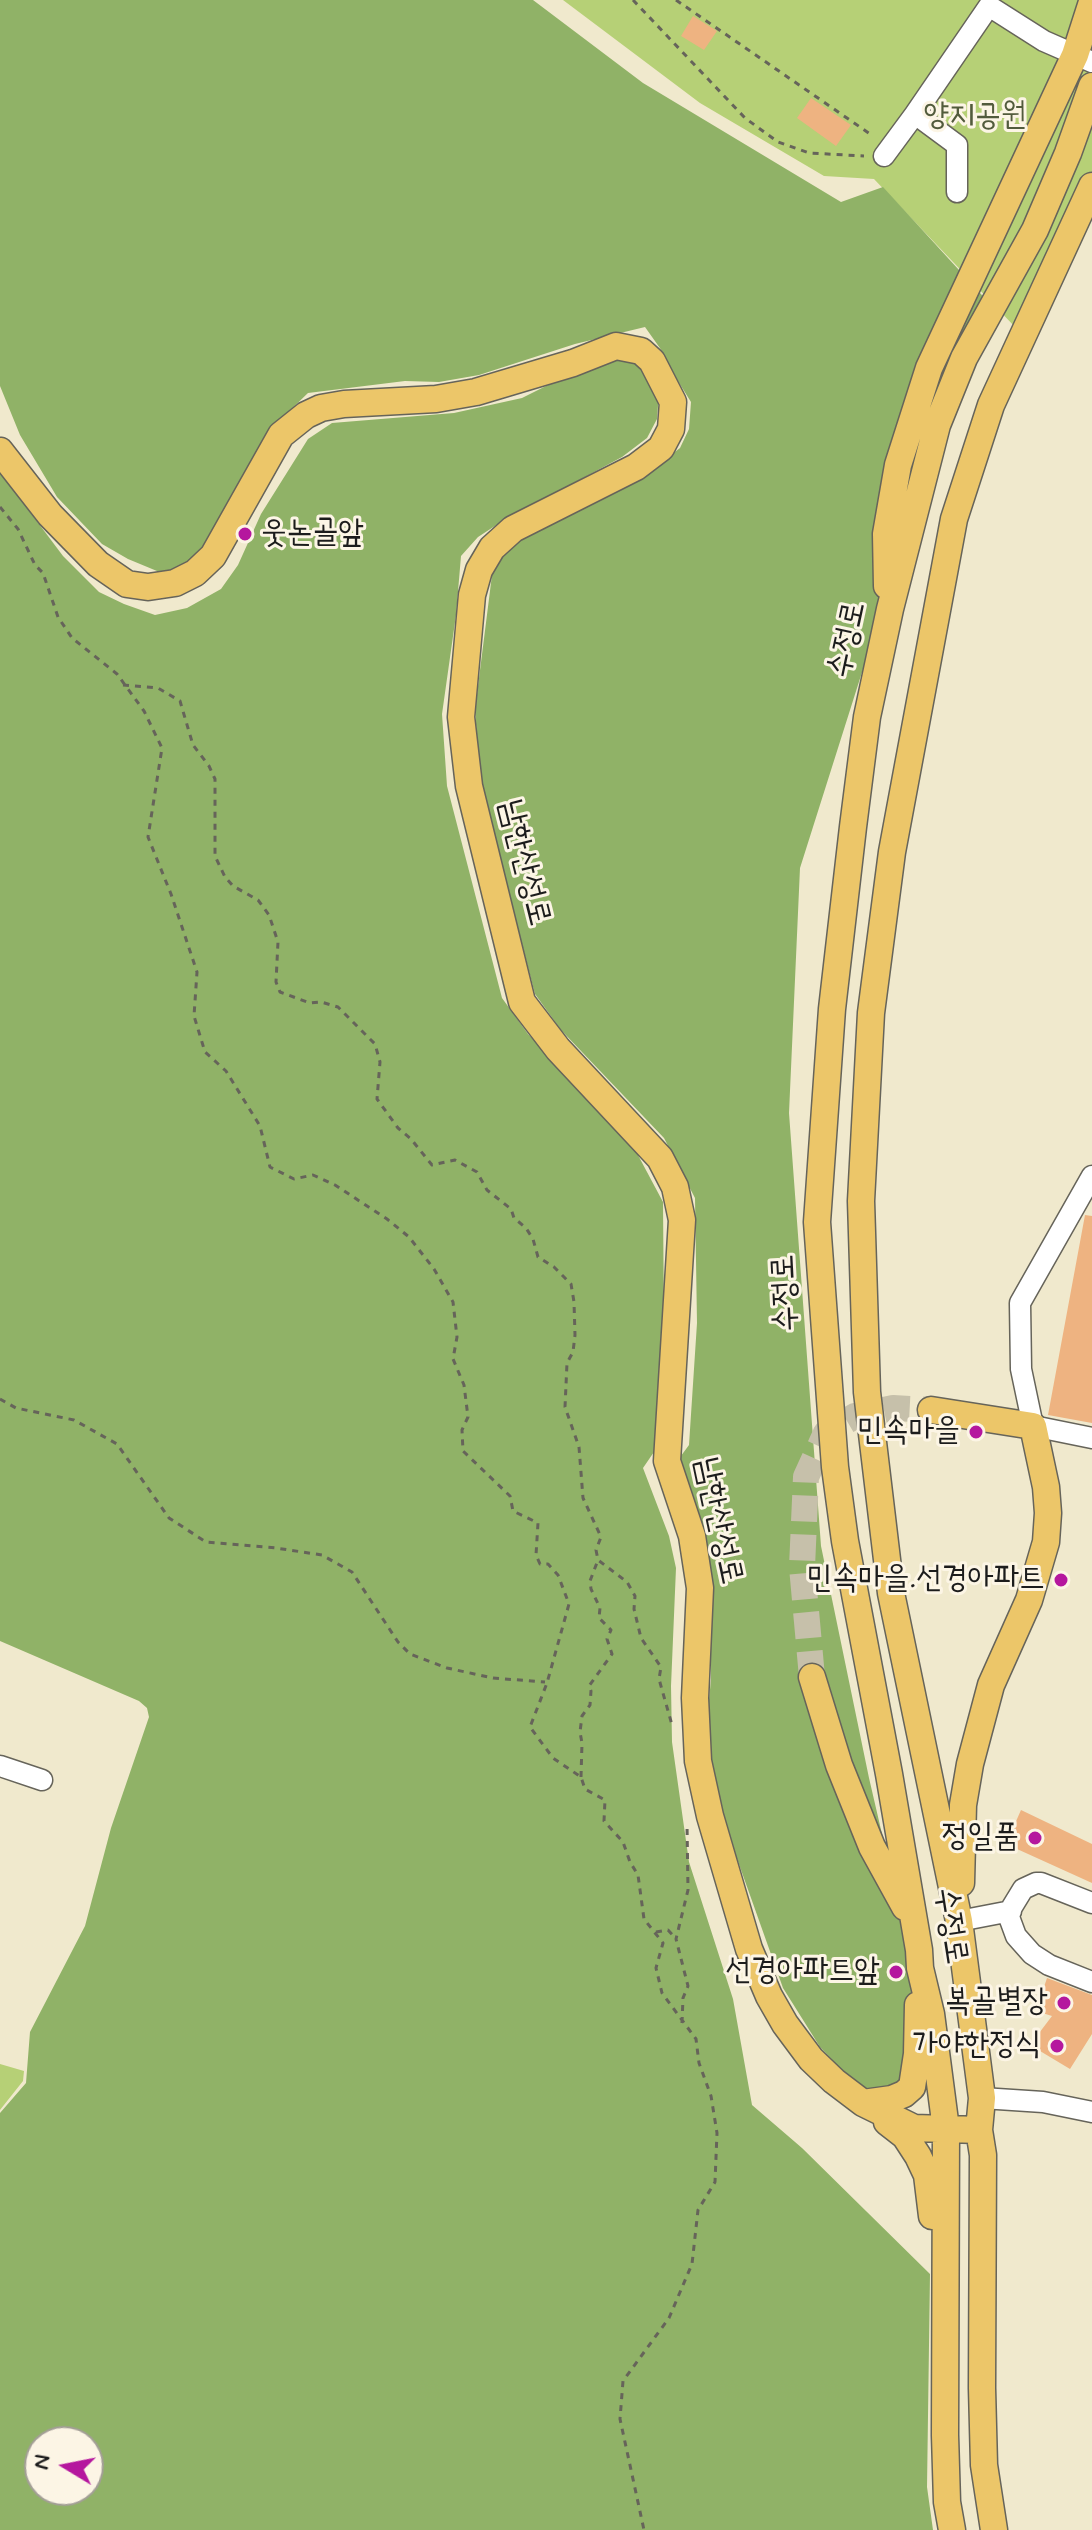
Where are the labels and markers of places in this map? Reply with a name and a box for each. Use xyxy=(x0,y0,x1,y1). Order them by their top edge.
place label: 웃논골앞 xyxy=(261,515,364,553)
marker: 웃논골앞 xyxy=(236,525,254,543)
place label: 민속마을 xyxy=(857,1413,960,1451)
marker: 민속마을 xyxy=(967,1423,985,1441)
place label: 민속마을.선경아파트 xyxy=(807,1561,1045,1599)
marker: 민속마을.선경아파트 xyxy=(1052,1571,1070,1589)
place label: 정일품 xyxy=(942,1819,1019,1857)
marker: 정일품 xyxy=(1026,1829,1044,1847)
place label: 선경아파트앞 xyxy=(726,1953,880,1991)
marker: 선경아파트앞 xyxy=(887,1963,905,1981)
place label: 복골별장 xyxy=(945,1984,1048,2022)
marker: 복골별장 xyxy=(1055,1994,1073,2012)
place label: 가야한정식 xyxy=(912,2027,1041,2065)
marker: 가야한정식 xyxy=(1048,2037,1066,2055)

